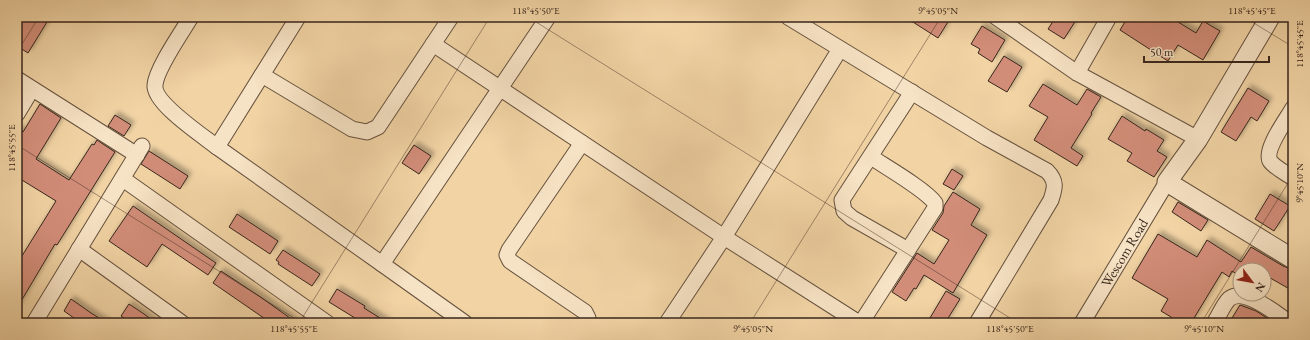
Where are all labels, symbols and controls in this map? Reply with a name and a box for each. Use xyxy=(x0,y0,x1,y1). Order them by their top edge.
text: 118°45'50"E xyxy=(512,4,560,17)
text: 9°45'05"N xyxy=(918,4,958,17)
text: 118°45'45"E xyxy=(1228,4,1276,17)
text: 118°45'45"E xyxy=(1293,20,1306,68)
scale bar xyxy=(1144,38,1269,64)
text: 50 m xyxy=(1150,44,1174,60)
text: 118°45'55"E xyxy=(5,124,18,172)
text: 9°45'10"N xyxy=(1293,163,1306,203)
street label: Wescom Road xyxy=(1097,214,1152,290)
north arrow xyxy=(1232,262,1272,302)
text: N xyxy=(1252,280,1269,295)
text: 118°45'55"E xyxy=(270,322,318,335)
text: 9°45'05"N xyxy=(733,322,773,335)
text: 118°45'50"E xyxy=(986,322,1034,335)
text: 9°45'10"N xyxy=(1184,322,1224,335)

